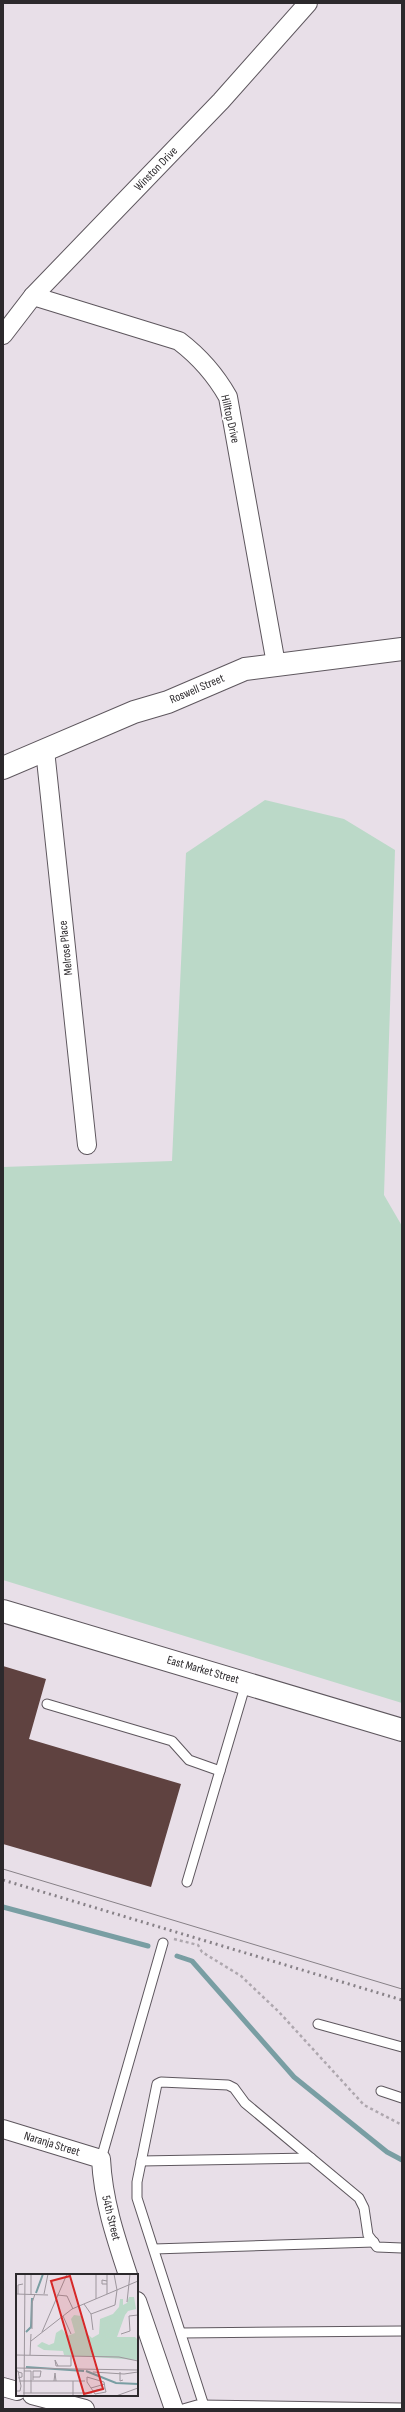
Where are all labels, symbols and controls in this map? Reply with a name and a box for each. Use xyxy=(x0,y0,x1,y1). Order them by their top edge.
street label: Winston Drive xyxy=(131,144,181,194)
street label: Hilltop Drive xyxy=(217,393,243,445)
street label: Roswell Street xyxy=(167,671,227,707)
street label: Melrose Place xyxy=(56,920,76,976)
street label: East Market Street xyxy=(165,1653,241,1688)
street label: Naranja Street xyxy=(22,2128,82,2160)
street label: 54th Street xyxy=(98,2194,124,2242)
inset map xyxy=(16,2274,138,2396)

